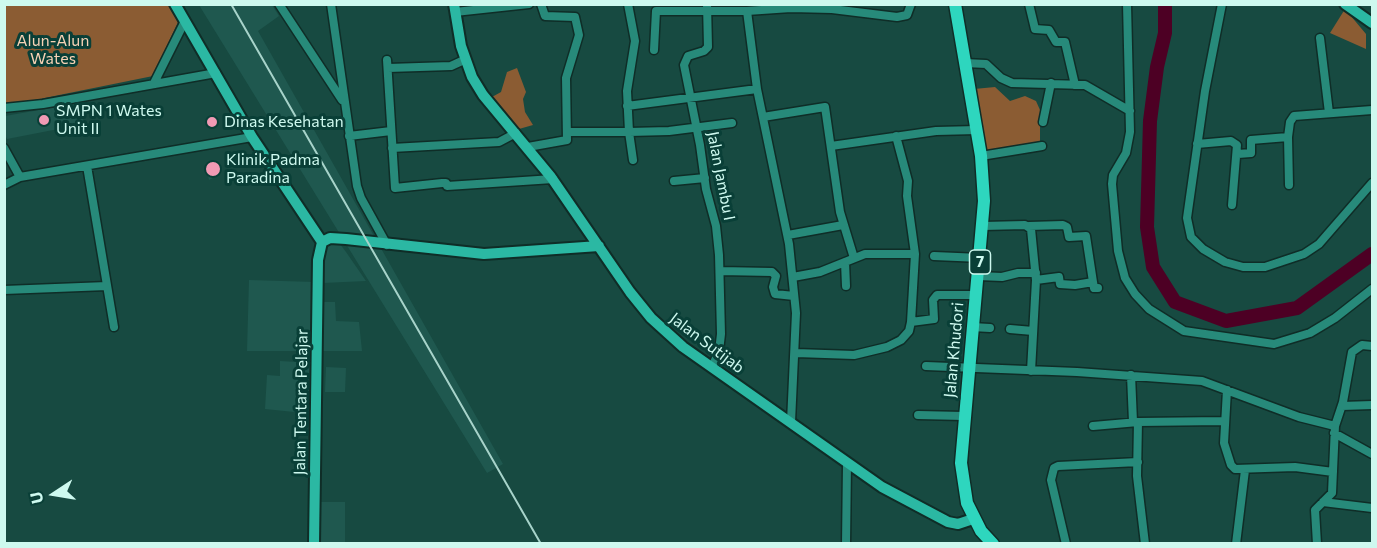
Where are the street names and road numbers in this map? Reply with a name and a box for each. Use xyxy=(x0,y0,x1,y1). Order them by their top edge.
street label: Jalan Jambu I xyxy=(703,130,739,222)
road number: 7 xyxy=(970,250,990,274)
street label: Jalan Khudori xyxy=(940,301,968,399)
street label: Jalan Sutijab xyxy=(666,309,748,377)
street label: Jalan Tentara Pelajar xyxy=(290,329,312,475)

